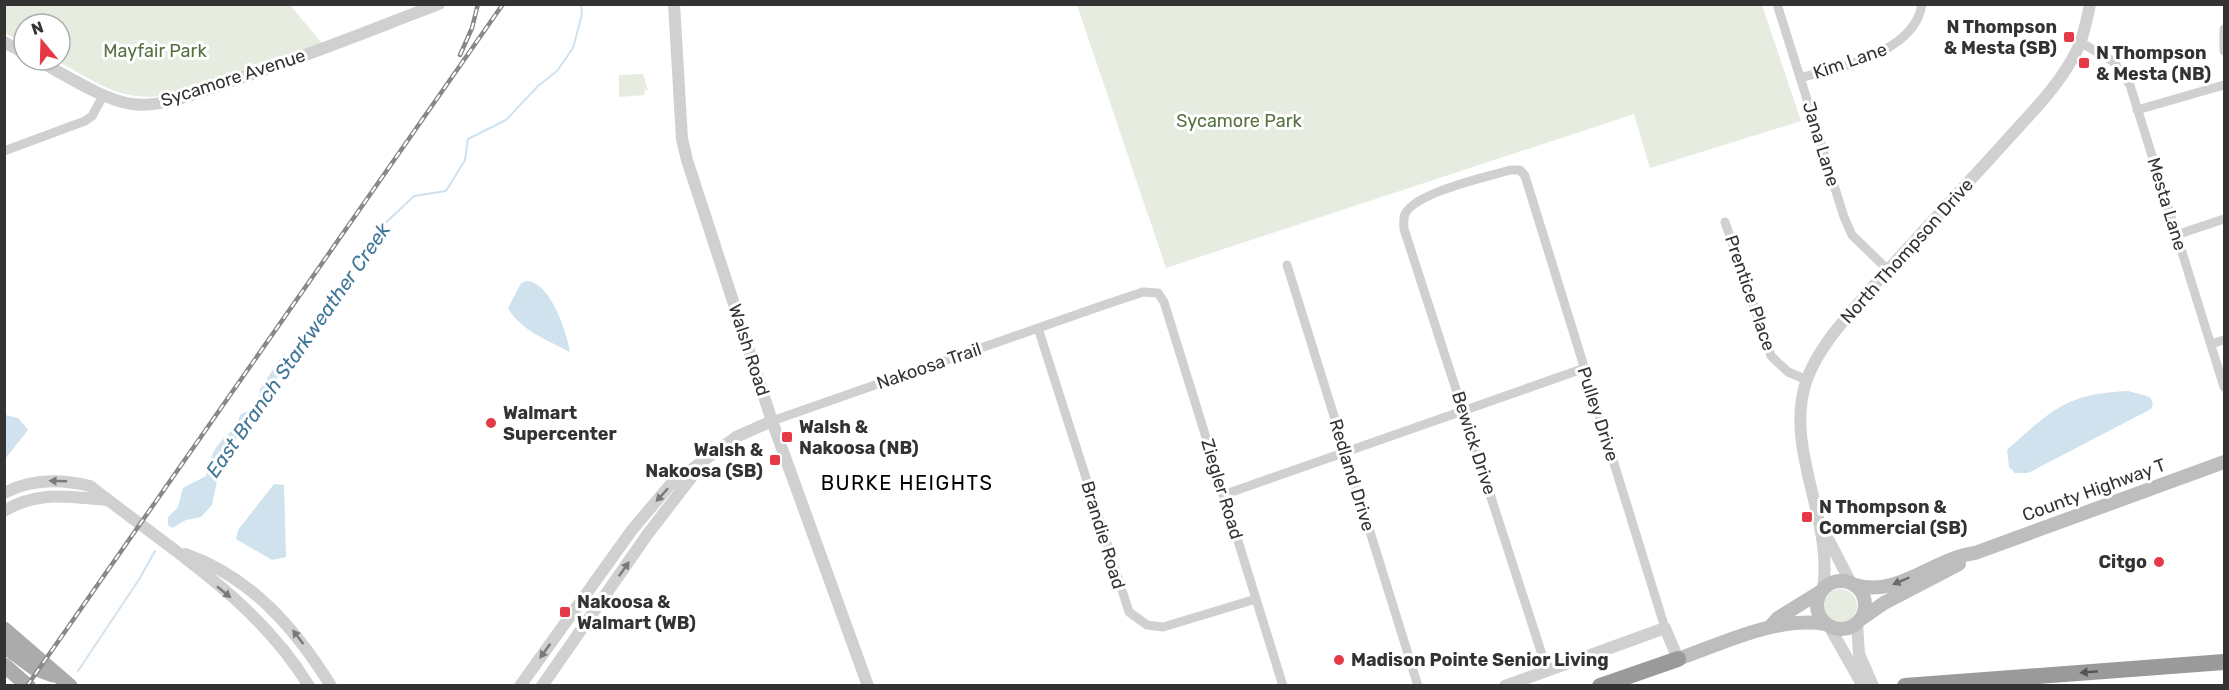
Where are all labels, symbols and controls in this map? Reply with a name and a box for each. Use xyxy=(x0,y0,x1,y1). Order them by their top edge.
north arrow xyxy=(12,12,72,72)
place label: N Thompson & Mesta (SB) xyxy=(1944,16,2057,59)
text: N xyxy=(29,17,46,39)
marker: N Thompson & Mesta (SB) xyxy=(2062,30,2076,44)
street label: Kim Lane xyxy=(1810,38,1890,84)
park label: Mayfair Park xyxy=(103,40,207,62)
place label: N Thompson & Mesta (NB) xyxy=(2096,42,2211,85)
street label: Sycamore Avenue xyxy=(158,44,308,112)
marker: N Thompson & Mesta (NB) xyxy=(2077,56,2091,70)
street label: Jana Lane xyxy=(1798,99,1844,189)
park label: Sycamore Park xyxy=(1176,110,1303,132)
street label: Mesta Lane xyxy=(2142,155,2192,253)
street label: North Thompson Drive xyxy=(1836,174,1978,328)
water label: East Branch Starkweather Creek xyxy=(201,218,396,482)
street label: Prentice Place xyxy=(1720,232,1780,354)
street label: Walsh Road xyxy=(724,301,774,399)
street label: Nakoosa Trail xyxy=(874,338,984,394)
street label: Pulley Drive xyxy=(1572,364,1624,464)
street label: Bewick Drive xyxy=(1447,389,1501,497)
place label: Walmart Supercenter xyxy=(503,402,617,445)
marker: Walmart Supercenter xyxy=(484,416,498,430)
place label: Walsh & Nakoosa (NB) xyxy=(799,416,919,459)
street label: Redland Drive xyxy=(1325,416,1379,534)
marker: Walsh & Nakoosa (NB) xyxy=(780,430,794,444)
street label: Ziegler Road xyxy=(1196,436,1248,542)
place label: Walsh & Nakoosa (SB) xyxy=(645,439,764,482)
marker: Walsh & Nakoosa (SB) xyxy=(768,453,782,467)
street label: County Highway T xyxy=(2019,454,2169,526)
district label: BURKE HEIGHTS xyxy=(821,471,993,495)
one-way arrow xyxy=(48,477,67,486)
street label: Brandie Road xyxy=(1076,478,1130,592)
one-way arrow xyxy=(656,487,669,502)
place label: N Thompson & Commercial (SB) xyxy=(1819,496,1968,539)
marker: N Thompson & Commercial (SB) xyxy=(1800,510,1814,524)
place label: Citgo xyxy=(2098,551,2147,573)
marker: Citgo xyxy=(2152,555,2166,569)
one-way arrow xyxy=(618,561,629,577)
one-way arrow xyxy=(1892,576,1910,586)
one-way arrow xyxy=(216,585,232,598)
place label: Nakoosa & Walmart (WB) xyxy=(577,591,696,634)
marker: Nakoosa & Walmart (WB) xyxy=(558,605,572,619)
one-way arrow xyxy=(292,630,304,645)
one-way arrow xyxy=(539,642,551,658)
place label: Madison Pointe Senior Living xyxy=(1351,649,1609,671)
marker: Madison Pointe Senior Living xyxy=(1332,653,1346,667)
one-way arrow xyxy=(2079,668,2098,677)

